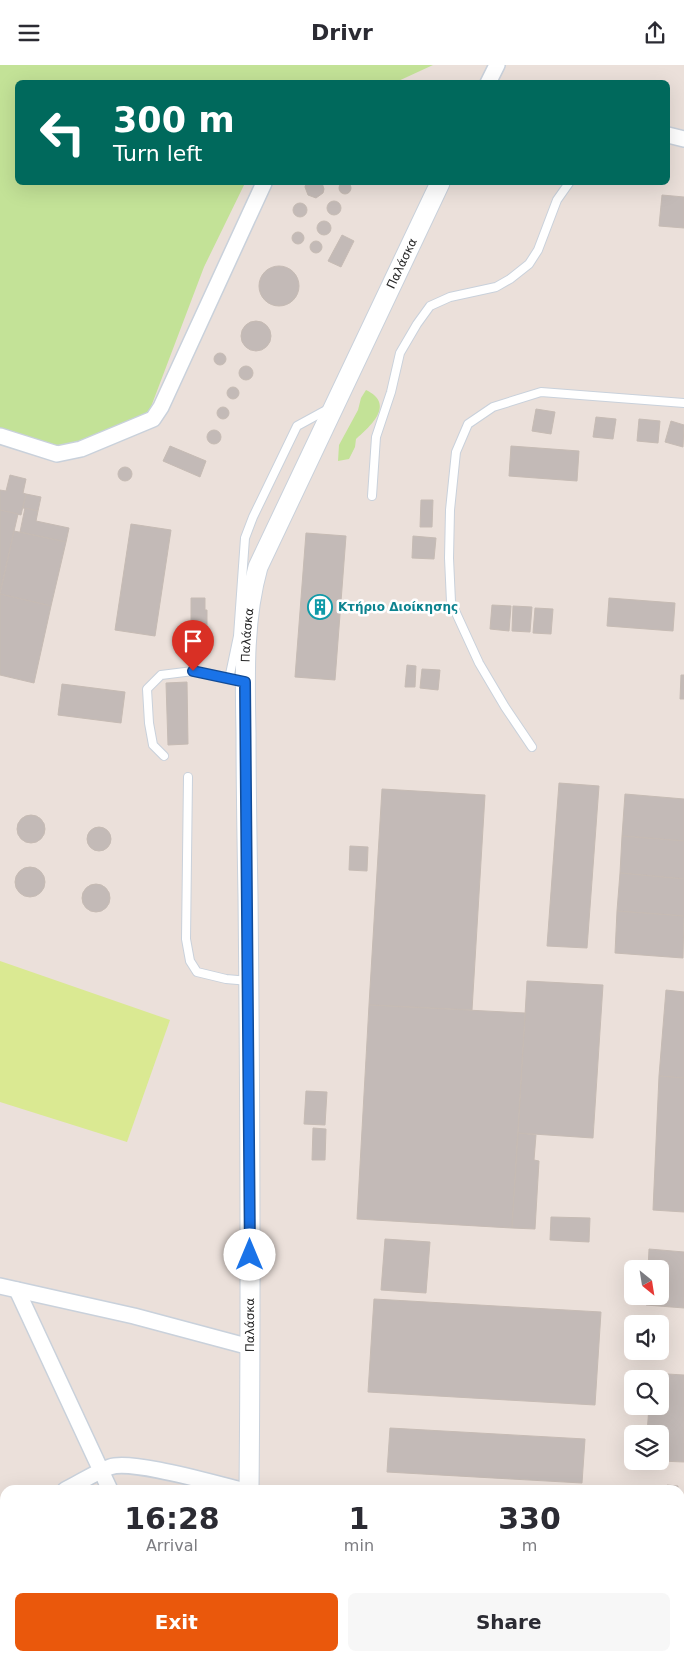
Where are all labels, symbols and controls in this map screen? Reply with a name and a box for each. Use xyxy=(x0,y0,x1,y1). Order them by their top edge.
icon: menu xyxy=(15,19,43,47)
icon: share xyxy=(641,19,669,47)
text: Drivr xyxy=(311,20,373,45)
icon: left xyxy=(30,100,95,165)
text: 300 m xyxy=(113,100,235,140)
text: Turn left xyxy=(113,141,202,166)
street label: Παλάσκα xyxy=(384,236,420,291)
building icon: Κτήριο Διοίκησης xyxy=(307,594,333,620)
place label: Κτήριο Διοίκησης xyxy=(338,600,458,614)
street label: Παλάσκα xyxy=(239,607,257,663)
pin xyxy=(172,620,214,671)
icon: arrive xyxy=(179,627,207,655)
position arrow xyxy=(223,1228,275,1280)
north arrow xyxy=(624,1260,669,1305)
map controls xyxy=(624,1260,669,1470)
street label: Παλάσκα xyxy=(243,1298,257,1352)
button: sound xyxy=(624,1315,669,1360)
button: search xyxy=(624,1370,669,1415)
button: layers xyxy=(624,1425,669,1470)
text: 16:28 xyxy=(124,1501,220,1536)
text: 1 xyxy=(348,1501,369,1536)
text: 330 xyxy=(498,1501,561,1536)
text: Arrival xyxy=(146,1536,198,1555)
text: min xyxy=(344,1536,374,1555)
text: m xyxy=(522,1536,537,1555)
button: Exit xyxy=(15,1593,338,1651)
button: Share xyxy=(348,1593,670,1651)

